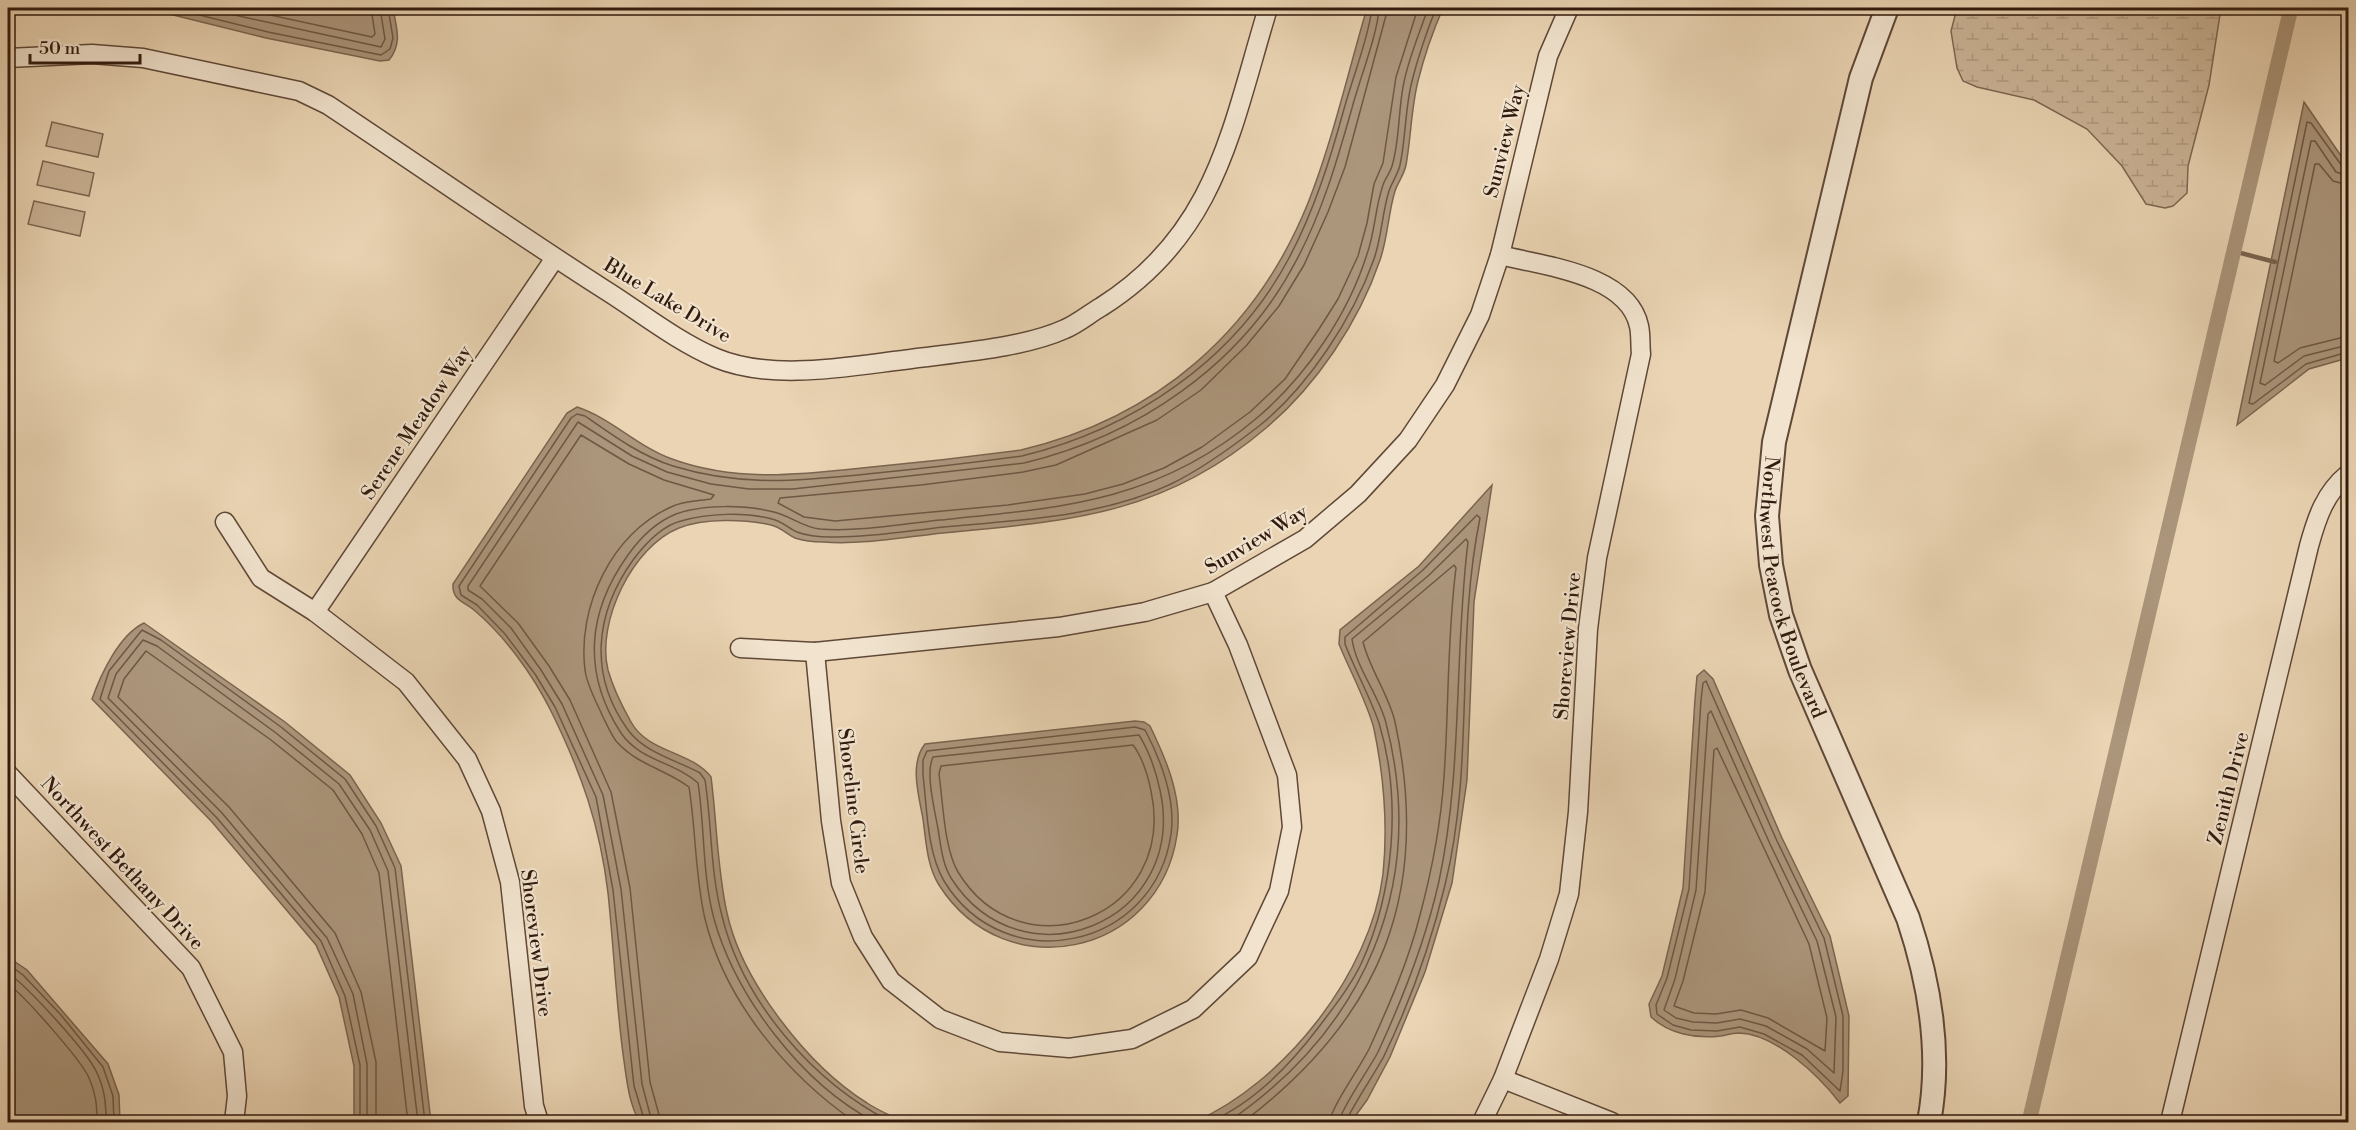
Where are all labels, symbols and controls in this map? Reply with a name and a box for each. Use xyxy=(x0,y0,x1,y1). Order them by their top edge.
scale bar xyxy=(30,27,140,65)
text: 50 m xyxy=(39,37,81,60)
street label: Sunview Way xyxy=(1479,82,1532,201)
street label: Blue Lake Drive xyxy=(598,253,736,349)
street label: Serene Meadow Way xyxy=(356,341,478,505)
street label: Northwest Peacock Boulevard xyxy=(1753,455,1831,723)
street label: Sunview Way xyxy=(1201,500,1313,581)
street label: Shoreview Drive xyxy=(1550,571,1587,721)
street label: Shoreline Circle xyxy=(831,727,874,875)
street label: Zenith Drive xyxy=(2203,729,2256,848)
street label: Northwest Bethany Drive xyxy=(35,772,209,956)
street label: Shoreview Drive xyxy=(514,868,557,1018)

